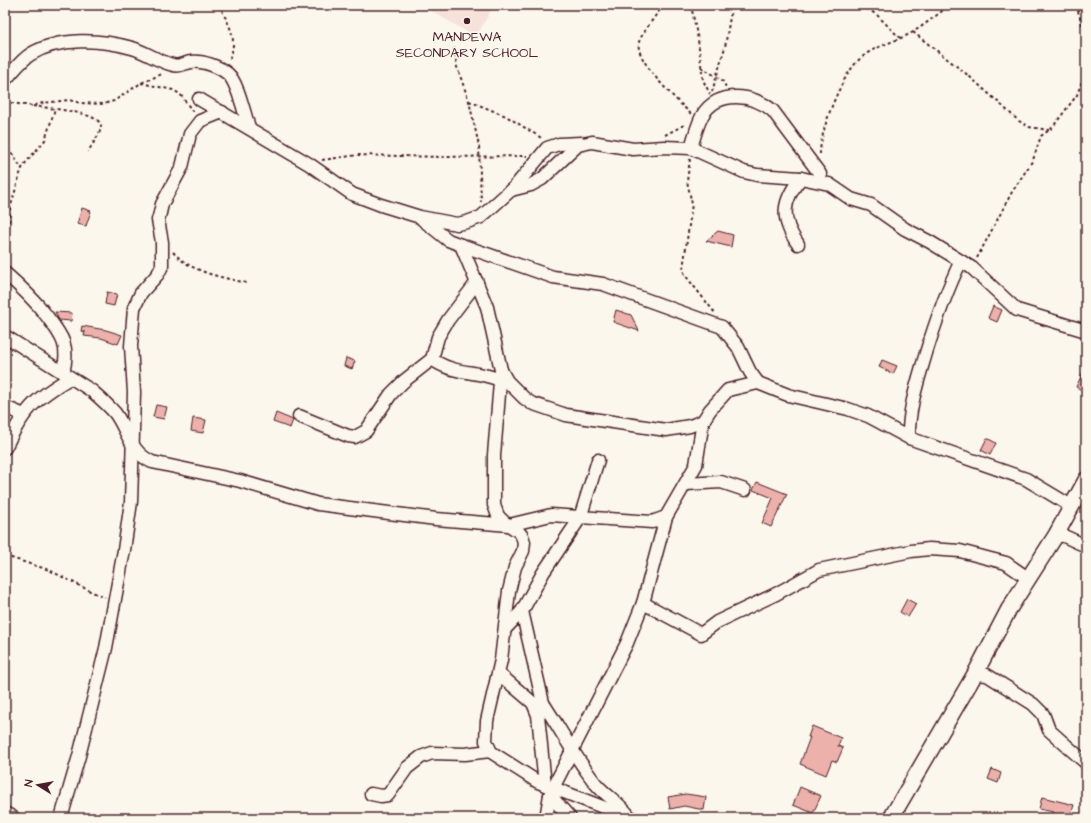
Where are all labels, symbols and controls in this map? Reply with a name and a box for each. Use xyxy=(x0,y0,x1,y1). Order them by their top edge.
marker: MANDEWA SECONDARY SCHOOL xyxy=(462,16,472,26)
place label: MANDEWA SECONDARY SCHOOL xyxy=(396,27,538,63)
north arrow xyxy=(18,765,58,805)
text: N xyxy=(21,778,37,788)

